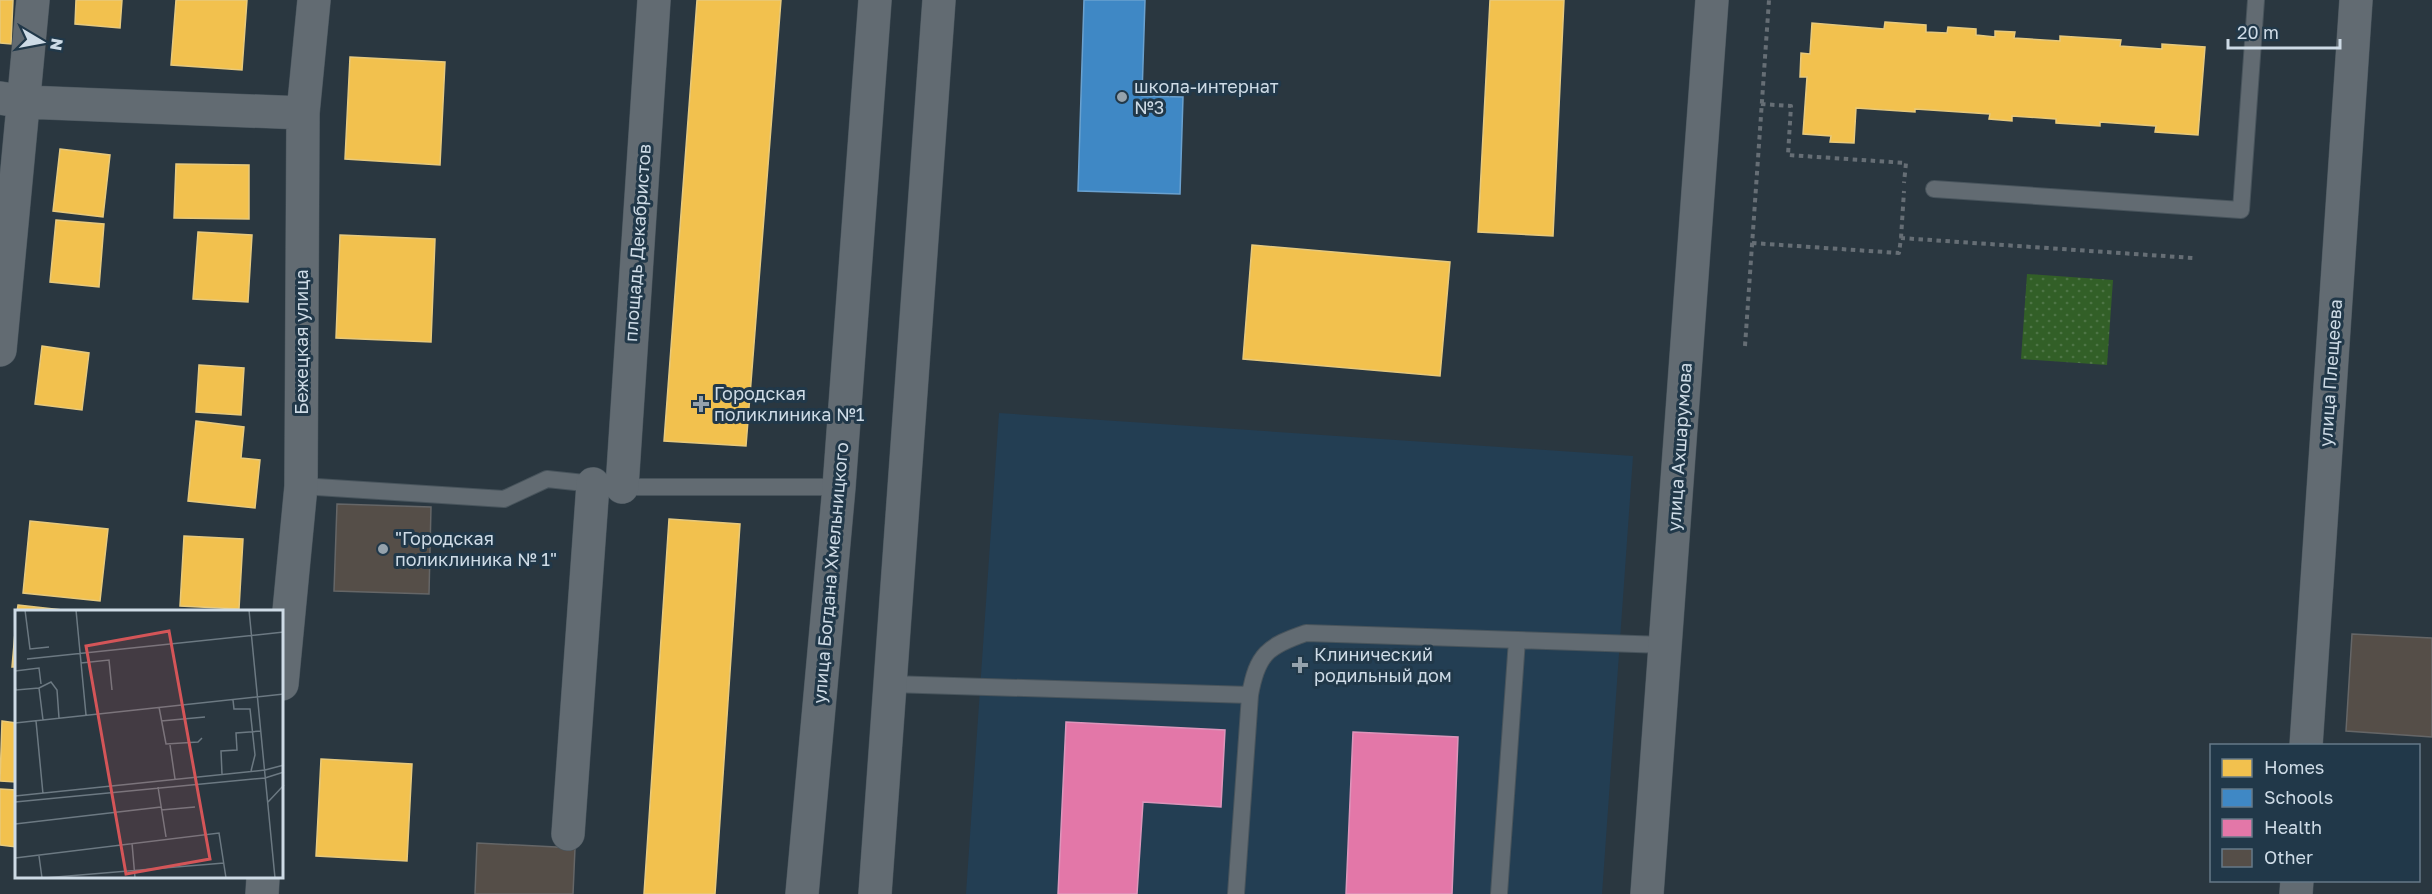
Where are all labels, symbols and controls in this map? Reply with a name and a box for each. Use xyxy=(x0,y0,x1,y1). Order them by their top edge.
north arrow xyxy=(12,12,72,72)
scale bar xyxy=(2228,12,2340,50)
text: 20 m xyxy=(2237,21,2279,43)
text: N xyxy=(46,37,68,52)
place label: школа-интернат №3 xyxy=(1134,75,1279,118)
marker: школа-интернат №3 xyxy=(1115,90,1129,104)
street label: площадь Декабристов xyxy=(619,143,655,343)
street label: Бежецкая улица xyxy=(290,269,312,415)
street label: улица Плещеева xyxy=(2314,298,2346,448)
street label: улица Ахшарумова xyxy=(1662,362,1696,532)
place label: Городская поликлиника №1 xyxy=(714,382,865,425)
marker: Городская поликлиника №1 xyxy=(692,395,710,413)
street label: улица Богдана Хмельницкого xyxy=(808,441,852,705)
place label: "Городская поликлиника № 1" xyxy=(395,527,557,570)
marker: "Городская поликлиника № 1" xyxy=(376,542,390,556)
inset map xyxy=(15,610,284,879)
place label: Клинический родильный дом xyxy=(1314,643,1452,686)
marker: Клинический родильный дом xyxy=(1291,656,1309,674)
legend xyxy=(2210,744,2420,882)
text: Homes xyxy=(2264,756,2324,778)
text: Schools xyxy=(2264,786,2333,808)
text: Health xyxy=(2264,816,2322,838)
text: Other xyxy=(2264,846,2313,868)

